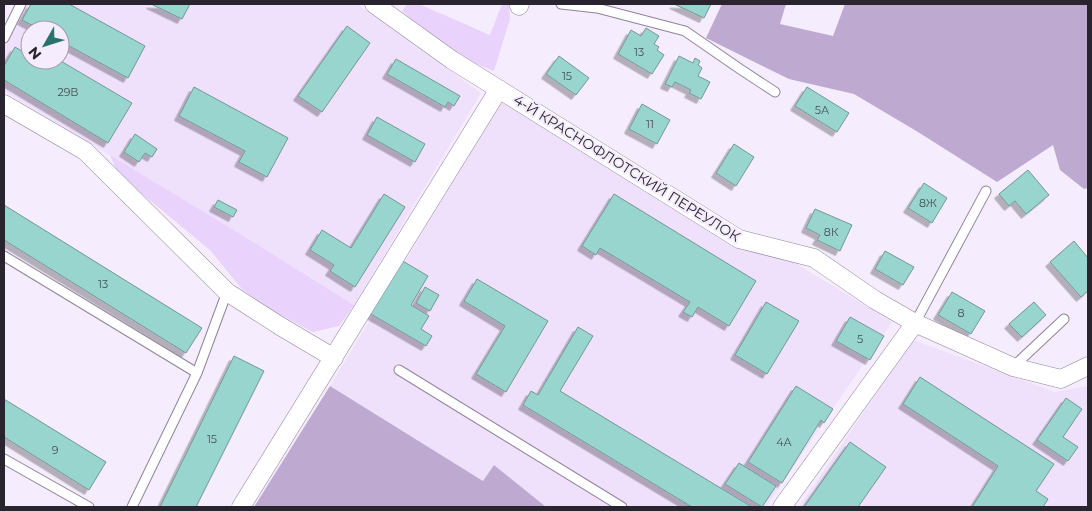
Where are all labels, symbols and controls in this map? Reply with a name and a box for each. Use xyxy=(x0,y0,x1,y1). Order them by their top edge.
north arrow xyxy=(20,20,70,70)
text: N xyxy=(24,43,45,63)
house number: 13 xyxy=(634,45,644,59)
house number: 15 xyxy=(562,69,572,83)
house number: 29В xyxy=(57,85,79,99)
street label: 4-Й КРАСНОФЛОТСКИЙ ПЕРЕУЛОК xyxy=(510,90,744,246)
house number: 5А xyxy=(815,103,830,117)
house number: 11 xyxy=(646,117,654,131)
house number: 8Ж xyxy=(919,196,937,210)
house number: 8К xyxy=(824,225,839,239)
house number: 13 xyxy=(98,277,108,291)
house number: 8 xyxy=(957,306,965,320)
house number: 5 xyxy=(857,332,863,346)
house number: 15 xyxy=(207,432,217,446)
house number: 4А xyxy=(776,435,793,449)
house number: 9 xyxy=(52,443,59,457)

